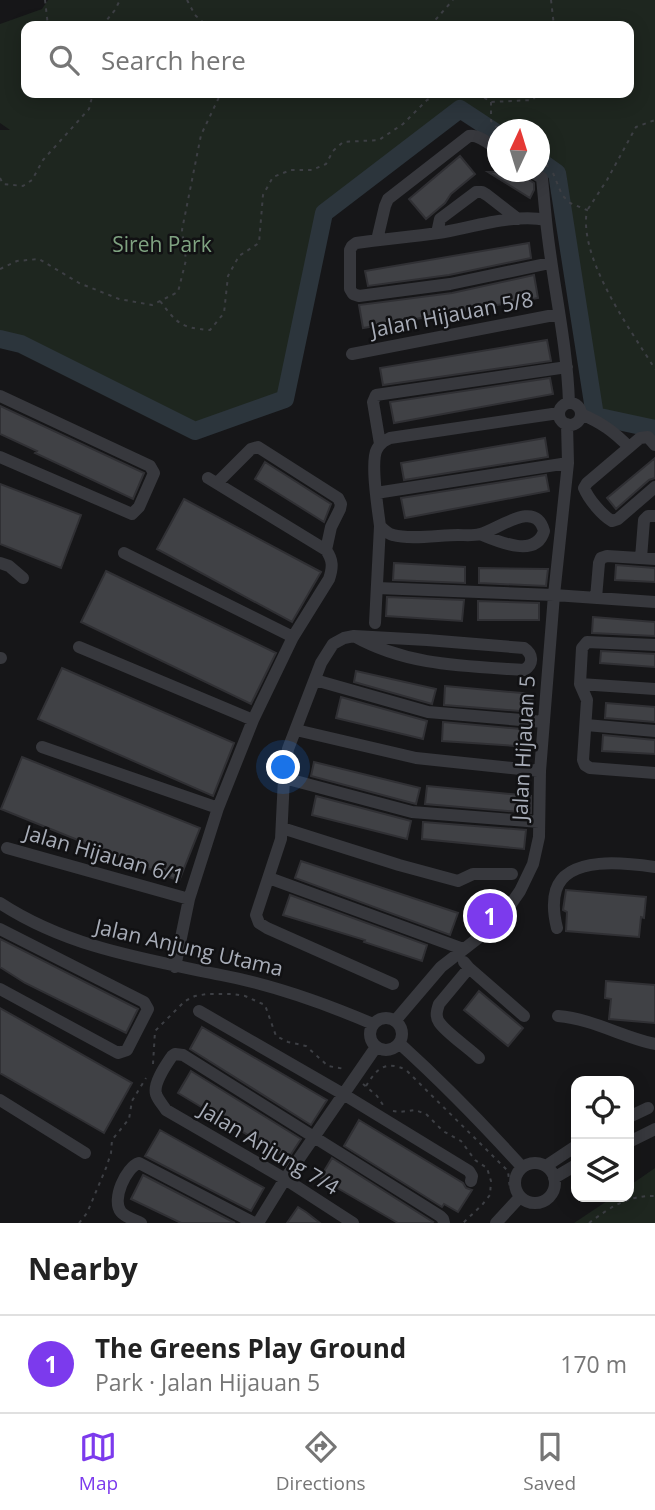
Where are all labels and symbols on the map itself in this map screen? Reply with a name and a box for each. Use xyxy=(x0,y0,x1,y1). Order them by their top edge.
north arrow xyxy=(487,119,550,182)
park label: Sireh Park xyxy=(112,230,212,258)
street label: Jalan Hijauan 5/8 xyxy=(366,285,535,344)
street label: Jalan Hijauan 5 xyxy=(505,675,541,823)
your location xyxy=(266,750,300,784)
street label: Jalan Hijauan 6/1 xyxy=(19,817,187,890)
pin: 1 xyxy=(467,890,513,942)
street label: Jalan Anjung Utama xyxy=(90,911,286,982)
street label: Jalan Anjung 7/4 xyxy=(193,1094,345,1201)

